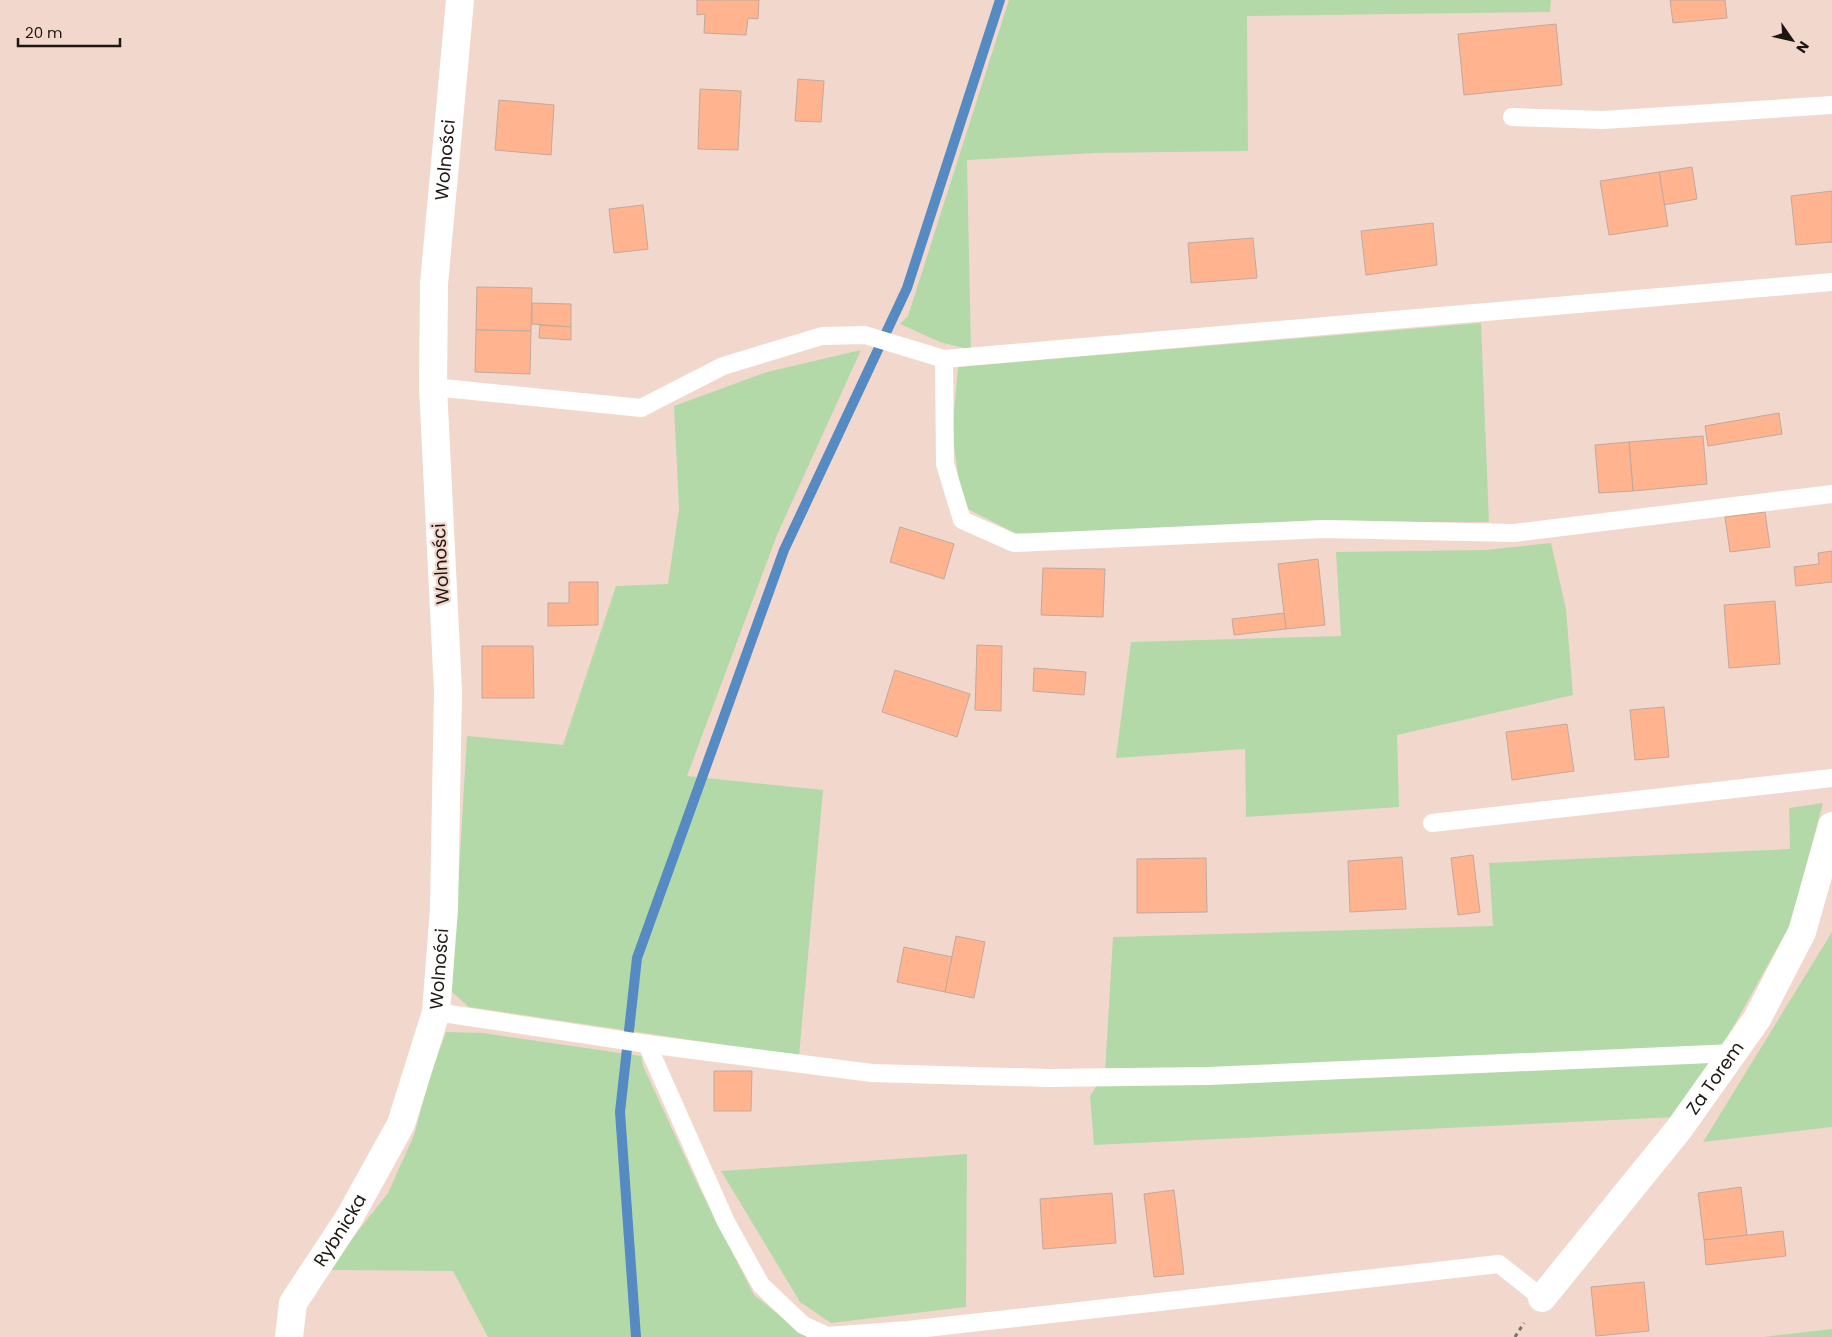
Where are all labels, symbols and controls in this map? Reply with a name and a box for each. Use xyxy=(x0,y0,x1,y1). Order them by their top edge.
scale bar xyxy=(18,15,120,47)
north arrow xyxy=(1767,15,1817,65)
text: 20 m xyxy=(25,22,63,43)
text: N xyxy=(1792,37,1814,57)
street label: Wolności xyxy=(429,118,461,202)
street label: Wolności xyxy=(426,523,455,605)
street label: Wolności xyxy=(423,927,454,1010)
street label: Za Torem xyxy=(1680,1036,1749,1119)
street label: Rybnicka xyxy=(307,1189,372,1271)

